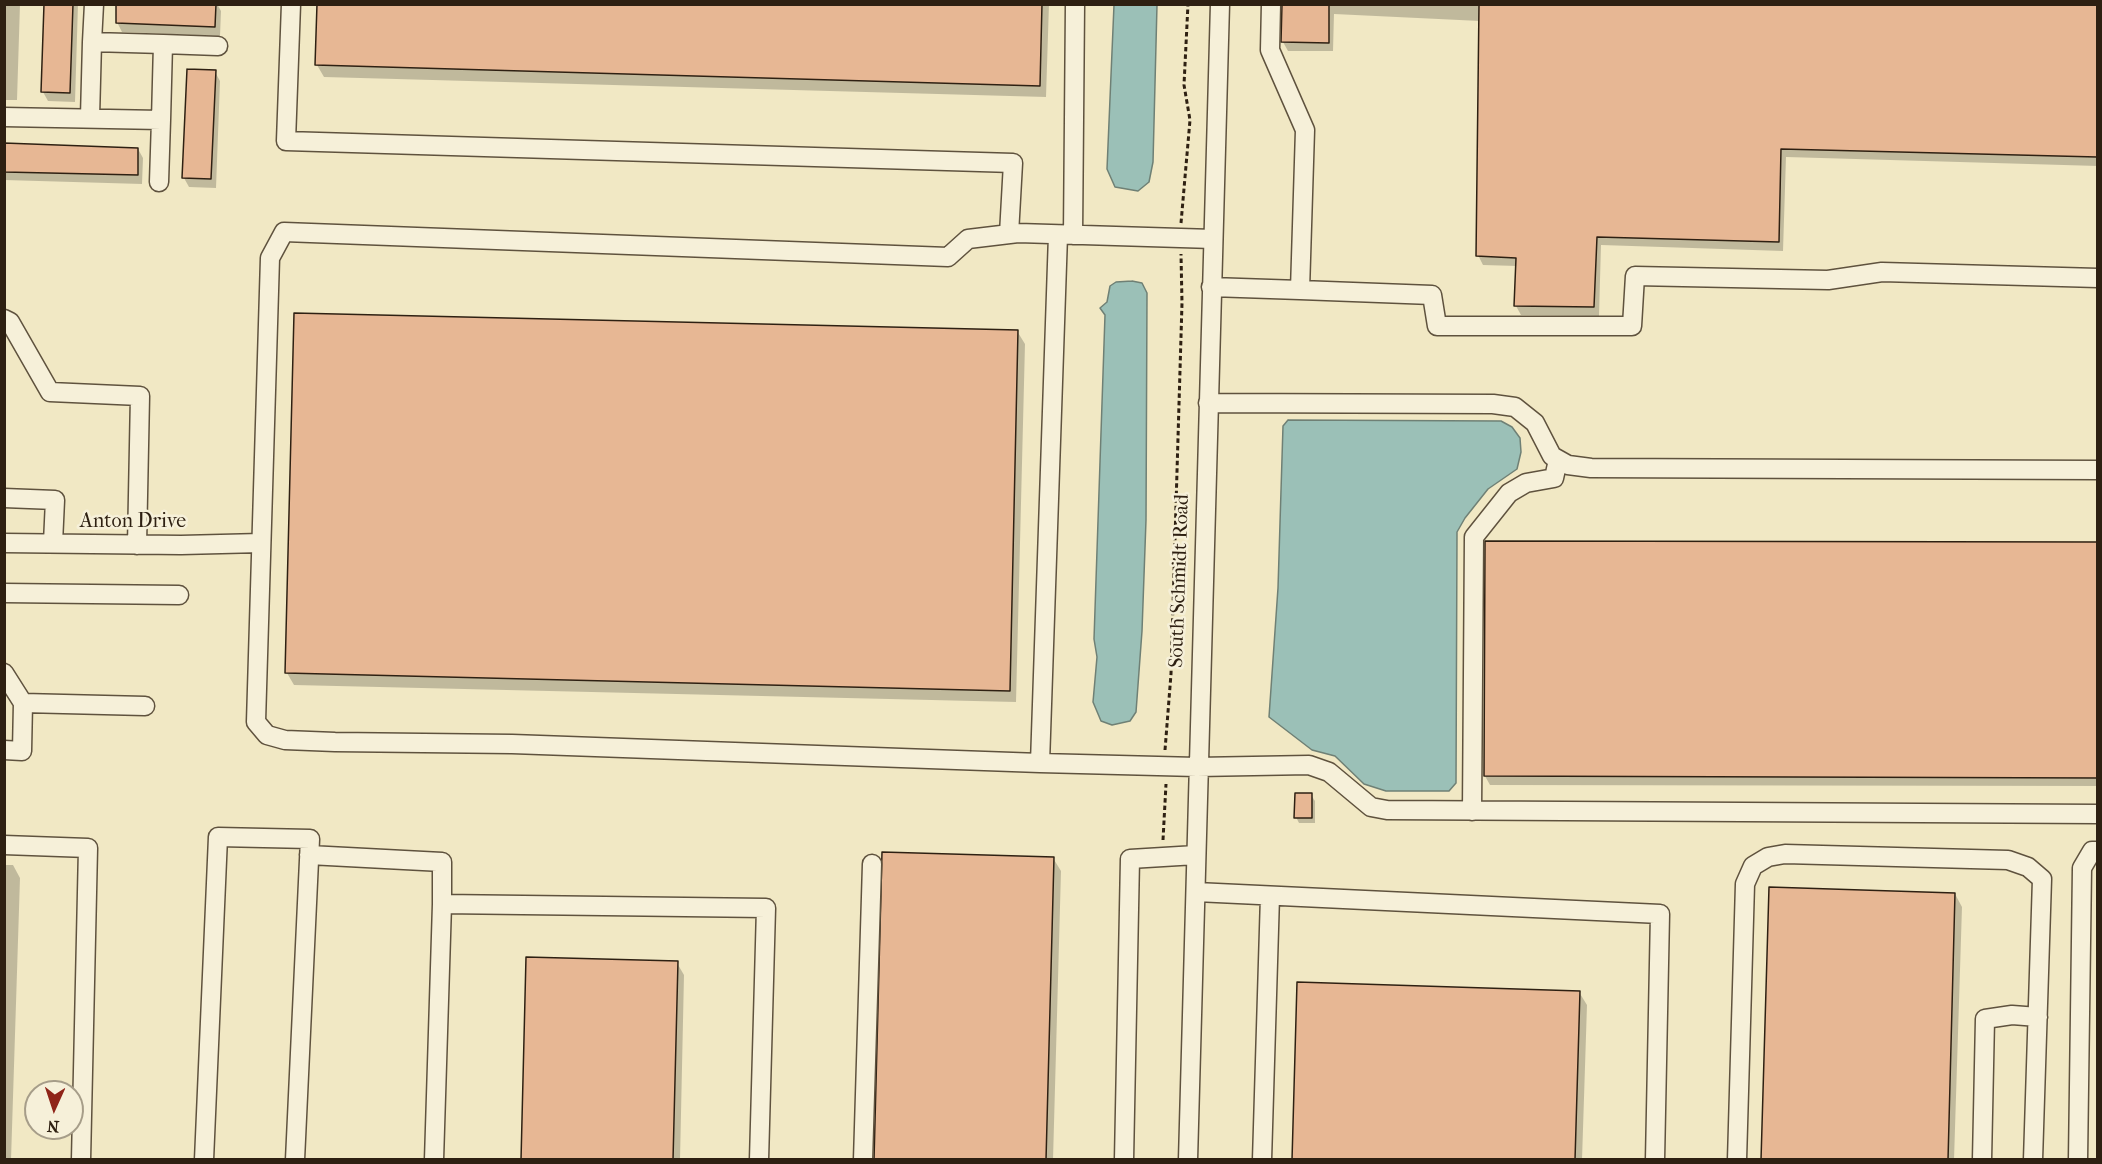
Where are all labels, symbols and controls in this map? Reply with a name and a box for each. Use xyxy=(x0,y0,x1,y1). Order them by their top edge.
street label: South Schmidt Road xyxy=(1165,494,1195,668)
street label: Anton Drive xyxy=(80,510,186,534)
north arrow xyxy=(24,1080,84,1140)
text: N xyxy=(47,1117,60,1136)

